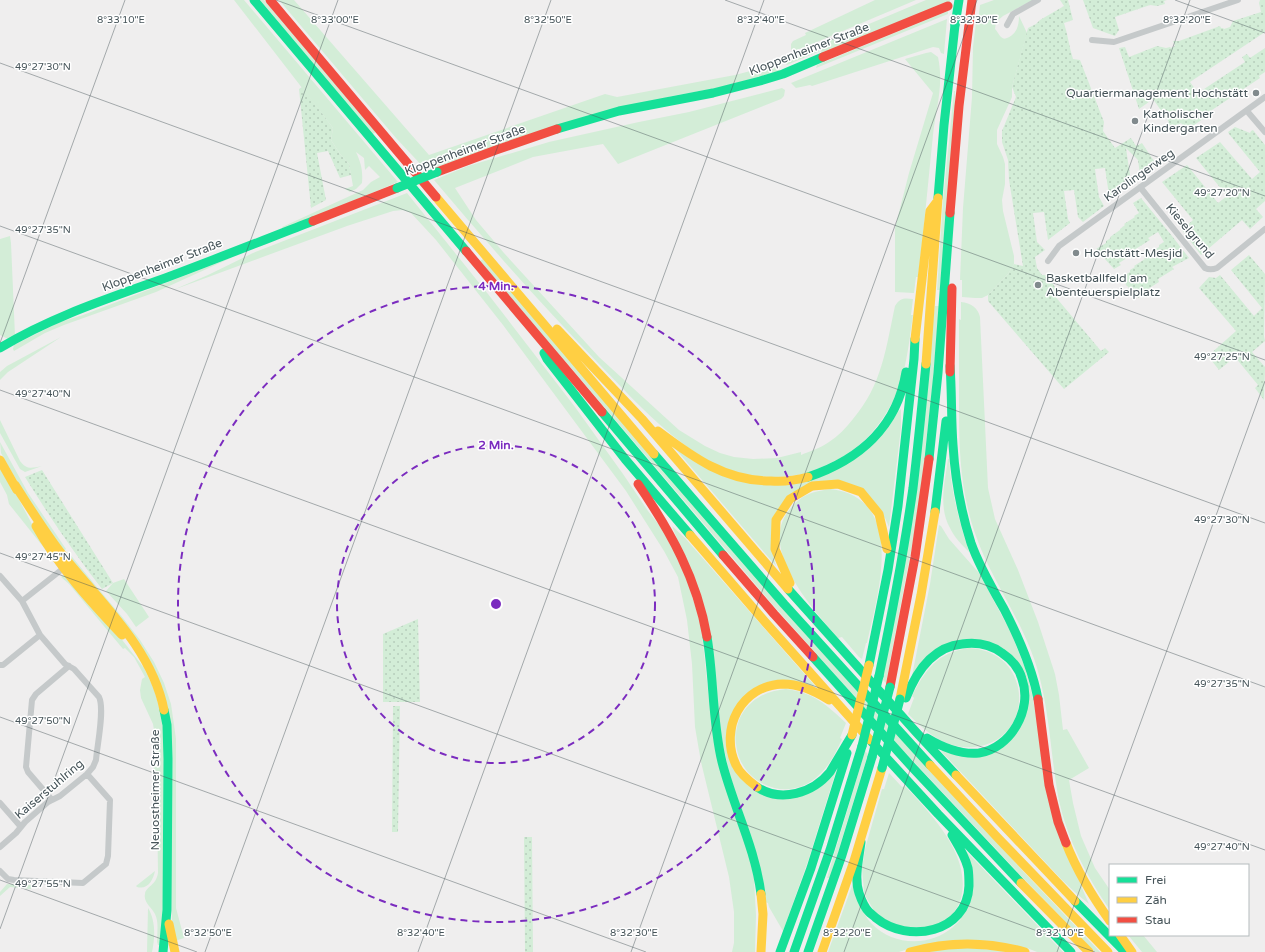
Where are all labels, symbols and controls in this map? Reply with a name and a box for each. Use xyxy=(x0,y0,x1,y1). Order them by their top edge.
text: 8°33'10"E xyxy=(97,14,145,26)
text: 8°33'00"E xyxy=(311,14,359,26)
text: 8°32'50"E xyxy=(524,14,572,26)
text: 8°32'40"E xyxy=(737,14,785,26)
text: 8°32'30"E xyxy=(950,14,998,26)
text: 8°32'20"E xyxy=(1163,14,1211,26)
street label: Kloppenheimer Straße xyxy=(747,20,871,78)
text: 49°27'30"N xyxy=(15,61,71,73)
place label: Quartiermanagement Hochstätt xyxy=(1066,86,1248,100)
marker: Quartiermanagement Hochstätt xyxy=(1251,88,1261,98)
place label: Katholischer Kindergarten xyxy=(1143,107,1218,135)
marker: Katholischer Kindergarten xyxy=(1130,116,1140,126)
street label: Kloppenheimer Straße xyxy=(403,122,527,178)
street label: Karolingerweg xyxy=(1101,146,1177,204)
text: 49°27'20"N xyxy=(1194,187,1250,199)
street label: Kieselgrund xyxy=(1163,201,1217,261)
text: 49°27'35"N xyxy=(15,224,71,236)
street label: Kloppenheimer Straße xyxy=(100,236,224,294)
place label: Hochstätt-Mesjid xyxy=(1084,246,1182,260)
marker: Hochstätt-Mesjid xyxy=(1071,248,1081,258)
place label: Basketballfeld am Abenteuerspielplatz xyxy=(1046,271,1160,299)
text: 4 Min. xyxy=(478,279,514,293)
marker: Basketballfeld am Abenteuerspielplatz xyxy=(1033,280,1043,290)
text: 49°27'25"N xyxy=(1194,351,1250,363)
text: 49°27'40"N xyxy=(15,388,71,400)
text: 2 Min. xyxy=(478,438,514,452)
text: 49°27'30"N xyxy=(1194,514,1250,526)
text: 49°27'45"N xyxy=(15,551,71,563)
centre of rings xyxy=(489,597,503,611)
text: 49°27'35"N xyxy=(1194,678,1250,690)
text: 49°27'50"N xyxy=(15,715,71,727)
street label: Neuostheimer Straße xyxy=(148,729,162,850)
street label: Kaiserstuhlring xyxy=(12,756,86,822)
text: 49°27'40"N xyxy=(1194,841,1250,853)
legend xyxy=(1109,864,1249,936)
text: Frei xyxy=(1145,873,1166,887)
text: 49°27'55"N xyxy=(15,878,71,890)
text: Zäh xyxy=(1145,893,1167,907)
text: Stau xyxy=(1145,913,1171,927)
text: 8°32'50"E xyxy=(184,927,232,939)
text: 8°32'40"E xyxy=(397,927,445,939)
text: 8°32'30"E xyxy=(610,927,658,939)
text: 8°32'20"E xyxy=(823,927,871,939)
text: 8°32'10"E xyxy=(1036,927,1084,939)

